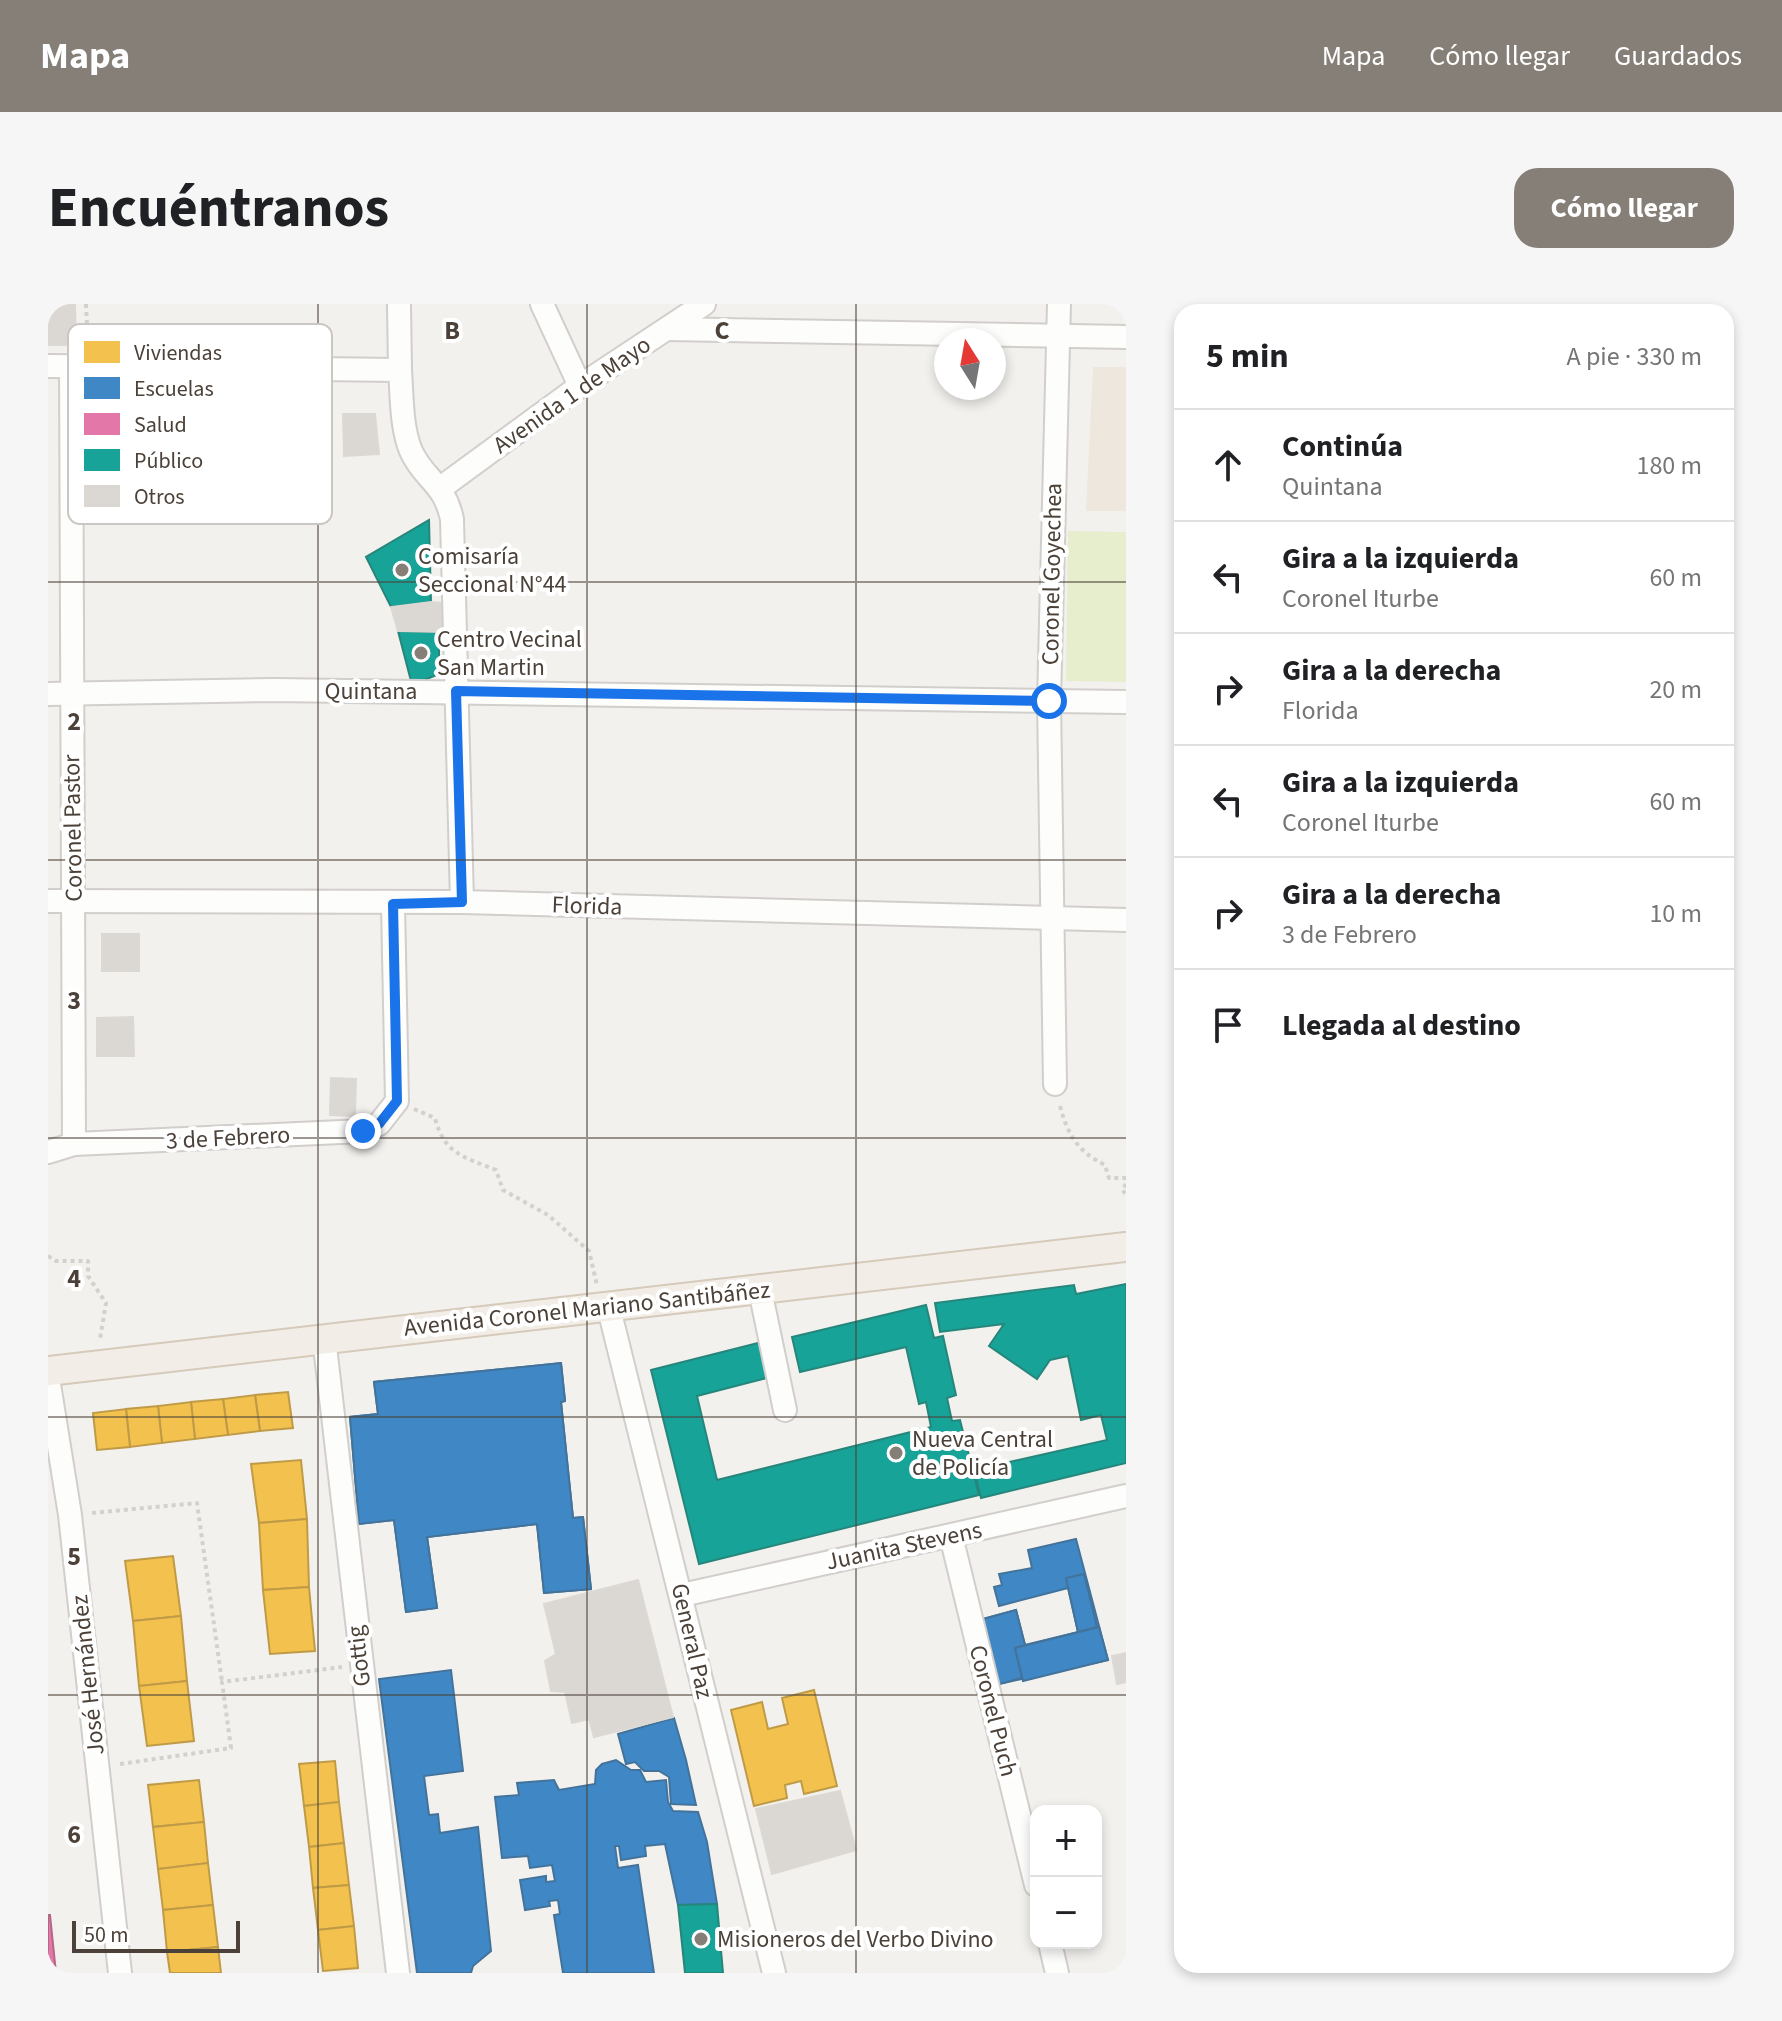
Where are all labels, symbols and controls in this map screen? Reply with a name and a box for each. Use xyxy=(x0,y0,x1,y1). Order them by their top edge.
text: Mapa xyxy=(40,29,130,83)
text: Mapa xyxy=(1322,36,1385,76)
text: Cómo llegar xyxy=(1429,36,1570,76)
text: Guardados xyxy=(1614,36,1742,76)
button: Cómo llegar xyxy=(1514,168,1734,248)
text: Encuéntranos xyxy=(48,169,389,248)
text: B xyxy=(444,312,460,349)
text: C xyxy=(714,312,730,349)
legend xyxy=(68,324,332,524)
street label: Avenida 1 de Mayo xyxy=(486,327,658,463)
north arrow xyxy=(934,328,1006,400)
text: 5 min xyxy=(1206,332,1289,381)
text: Viviendas xyxy=(134,337,222,369)
text: A pie · 330 m xyxy=(1567,338,1702,375)
text: Escuelas xyxy=(134,373,214,405)
text: Salud xyxy=(134,409,187,441)
text: Continúa xyxy=(1282,425,1403,468)
icon: ahead xyxy=(1206,443,1250,487)
text: Público xyxy=(134,445,203,477)
text: 180 m xyxy=(1636,447,1702,484)
text: Quintana xyxy=(1282,468,1383,505)
text: Otros xyxy=(134,481,185,513)
street label: Coronel Goyechea xyxy=(1033,483,1071,665)
text: Gira a la izquierda xyxy=(1282,537,1519,580)
place label: Comisaría Seccional N°44 xyxy=(418,539,567,602)
icon: left xyxy=(1206,555,1250,599)
text: 60 m xyxy=(1649,559,1702,596)
marker: Comisaría Seccional N°44 xyxy=(393,561,411,579)
text: Coronel Iturbe xyxy=(1282,580,1439,617)
place label: Centro Vecinal San Martin xyxy=(437,622,582,685)
marker: Centro Vecinal San Martin xyxy=(412,644,430,662)
text: Gira a la derecha xyxy=(1282,649,1501,692)
icon: right xyxy=(1206,667,1250,711)
text: 20 m xyxy=(1649,671,1702,708)
street label: Quintana xyxy=(325,674,417,709)
route start xyxy=(1031,683,1067,719)
text: Florida xyxy=(1282,692,1359,729)
text: 2 xyxy=(67,703,81,740)
street label: Coronel Pastor xyxy=(54,753,92,902)
text: Gira a la izquierda xyxy=(1282,761,1519,804)
icon: left xyxy=(1206,779,1250,823)
text: 60 m xyxy=(1649,783,1702,820)
text: Coronel Iturbe xyxy=(1282,804,1439,841)
text: Gira a la derecha xyxy=(1282,873,1501,916)
street label: Florida xyxy=(551,887,623,925)
icon: right xyxy=(1206,891,1250,935)
text: 10 m xyxy=(1649,895,1702,932)
text: 3 de Febrero xyxy=(1282,916,1417,953)
text: 3 xyxy=(67,982,81,1019)
icon: arrive xyxy=(1206,1003,1250,1047)
text: Llegada al destino xyxy=(1282,1004,1521,1047)
route end xyxy=(345,1113,381,1149)
street label: 3 de Febrero xyxy=(165,1117,291,1159)
text: 4 xyxy=(67,1260,81,1297)
street label: Avenida Coronel Mariano Santibáñez xyxy=(402,1272,772,1346)
place label: Nueva Central de Policía xyxy=(912,1422,1053,1485)
marker: Nueva Central de Policía xyxy=(887,1444,905,1462)
street label: Juanita Stevens xyxy=(823,1512,985,1580)
text: 5 xyxy=(67,1538,81,1575)
street label: General Paz xyxy=(662,1580,722,1702)
street label: José Hernández xyxy=(62,1593,114,1757)
street label: Gottig xyxy=(338,1624,380,1688)
street label: Coronel Puch xyxy=(960,1642,1026,1780)
map controls xyxy=(1030,1805,1102,1949)
button: + xyxy=(1030,1805,1102,1877)
text: 6 xyxy=(67,1816,81,1853)
button: − xyxy=(1030,1877,1102,1949)
scale bar xyxy=(72,1917,240,1953)
text: 50 m xyxy=(84,1919,129,1951)
place label: Misioneros del Verbo Divino xyxy=(717,1922,994,1957)
marker: Misioneros del Verbo Divino xyxy=(692,1930,710,1948)

